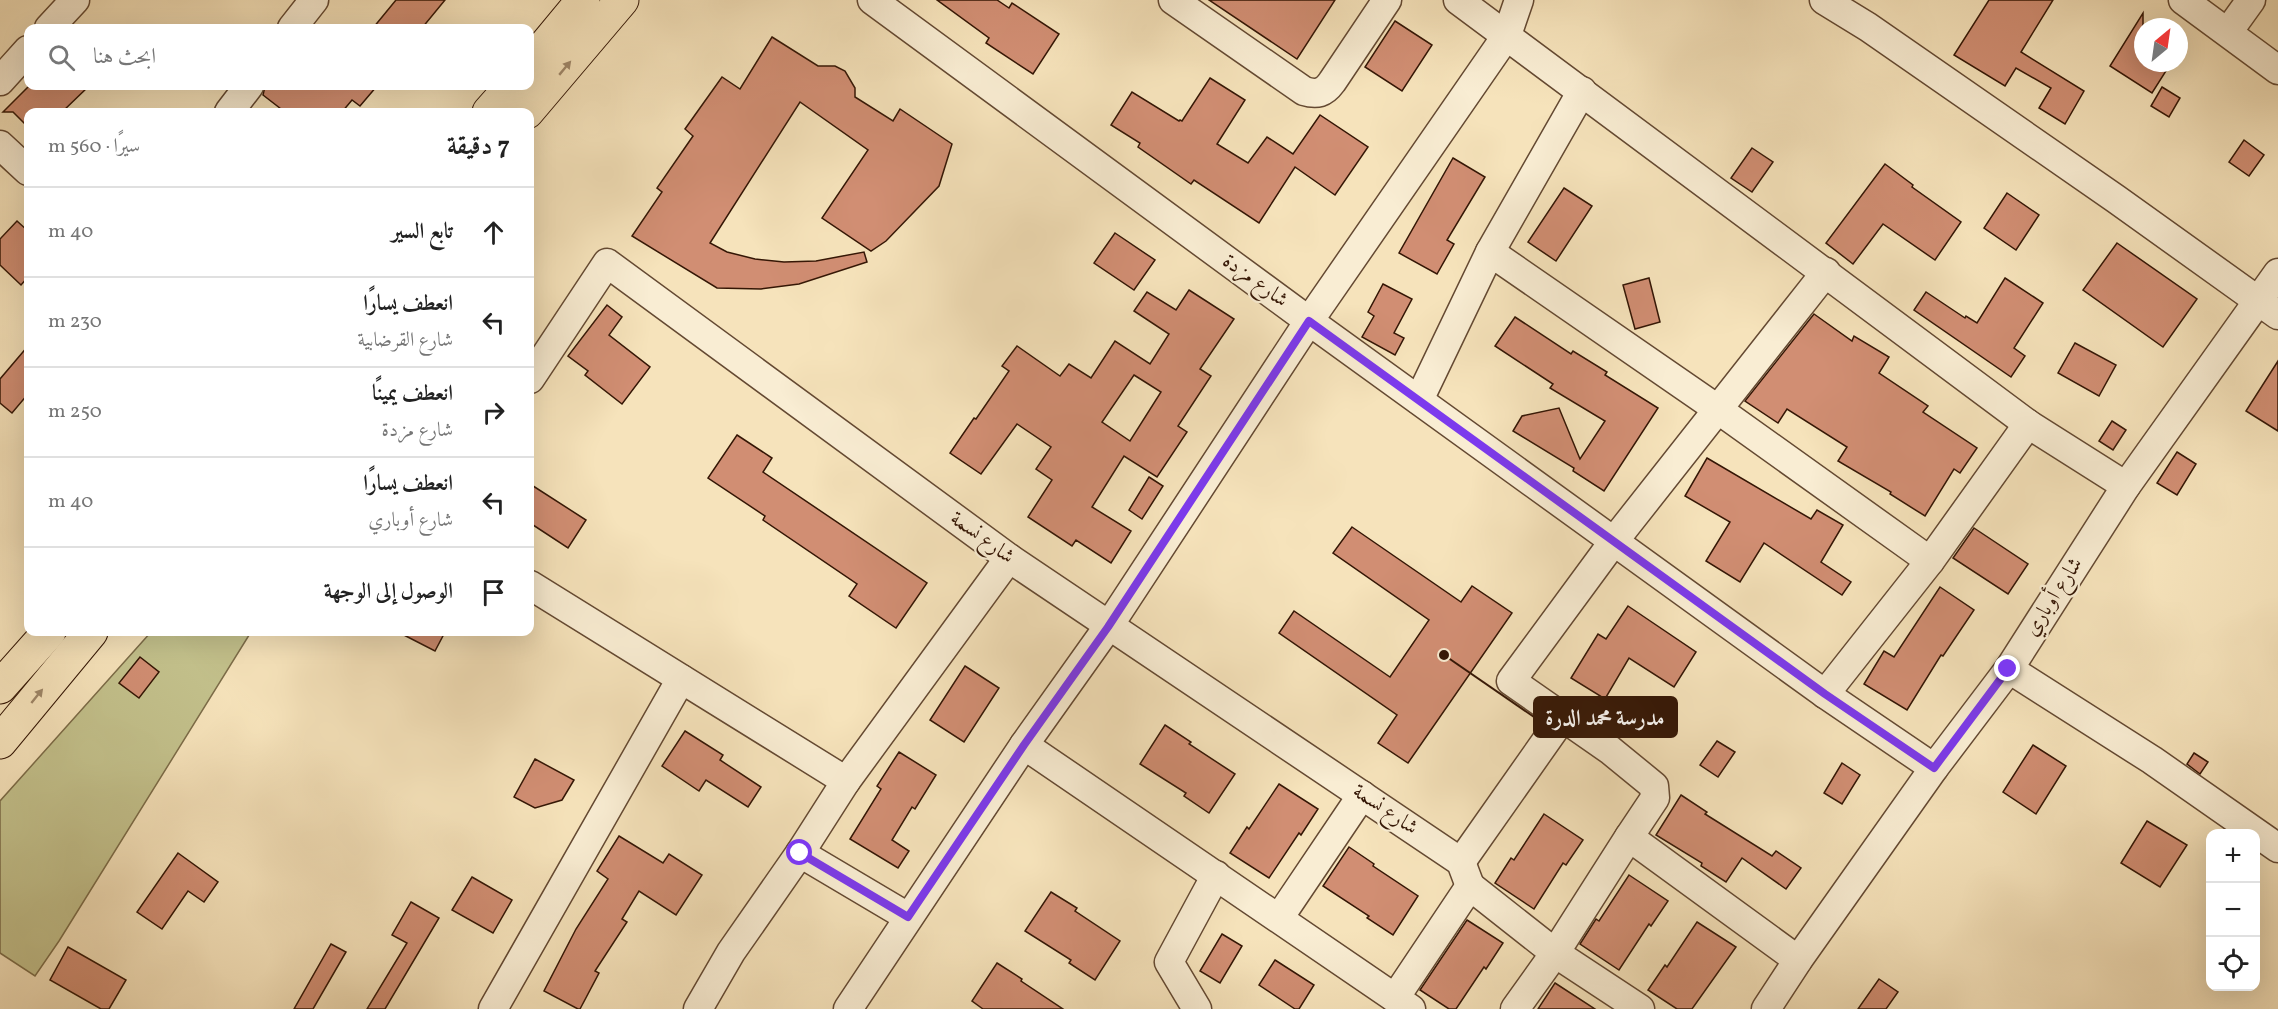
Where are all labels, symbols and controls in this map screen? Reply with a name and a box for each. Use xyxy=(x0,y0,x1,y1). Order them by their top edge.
north arrow xyxy=(2134,18,2188,72)
search box xyxy=(24,24,534,90)
icon: search xyxy=(45,41,78,74)
text: ابحث هنا xyxy=(93,42,156,73)
one-way arrow xyxy=(558,61,571,76)
text: 7 دقيقة xyxy=(447,129,510,165)
text: سيرًا · 560 m xyxy=(48,133,140,161)
icon: ahead xyxy=(477,216,510,249)
text: تابع السير xyxy=(391,217,453,248)
text: 40 m xyxy=(48,218,93,246)
street label: شارع مزدة xyxy=(1215,247,1294,316)
text: انعطف يسارًا xyxy=(363,289,453,320)
icon: left xyxy=(477,306,510,339)
text: 230 m xyxy=(48,308,102,336)
text: شارع القرضابية xyxy=(358,327,453,355)
text: انعطف يمينًا xyxy=(372,379,453,410)
icon: right xyxy=(477,396,510,429)
text: 250 m xyxy=(48,398,102,426)
text: شارع مزدة xyxy=(382,417,453,445)
text: انعطف يسارًا xyxy=(363,469,453,500)
icon: left xyxy=(477,486,510,519)
text: 40 m xyxy=(48,488,93,516)
street label: شارع نسمة xyxy=(943,505,1020,573)
text: شارع أوباري xyxy=(368,507,453,535)
street label: شارع أوباري xyxy=(2016,551,2092,643)
icon: arrive xyxy=(477,576,510,609)
text: الوصول إلى الوجهة xyxy=(324,577,453,608)
route end xyxy=(1994,655,2020,681)
one-way arrow xyxy=(31,689,43,704)
callout: مدرسة محمد الدرة xyxy=(1534,697,1677,737)
text: مدرسة محمد الدرة xyxy=(1545,704,1665,735)
street label: شارع نسمة xyxy=(1345,777,1423,844)
map controls xyxy=(2206,829,2260,991)
button: + xyxy=(2206,829,2260,883)
route start xyxy=(786,839,812,865)
button: − xyxy=(2206,883,2260,937)
button: locate xyxy=(2206,937,2260,991)

